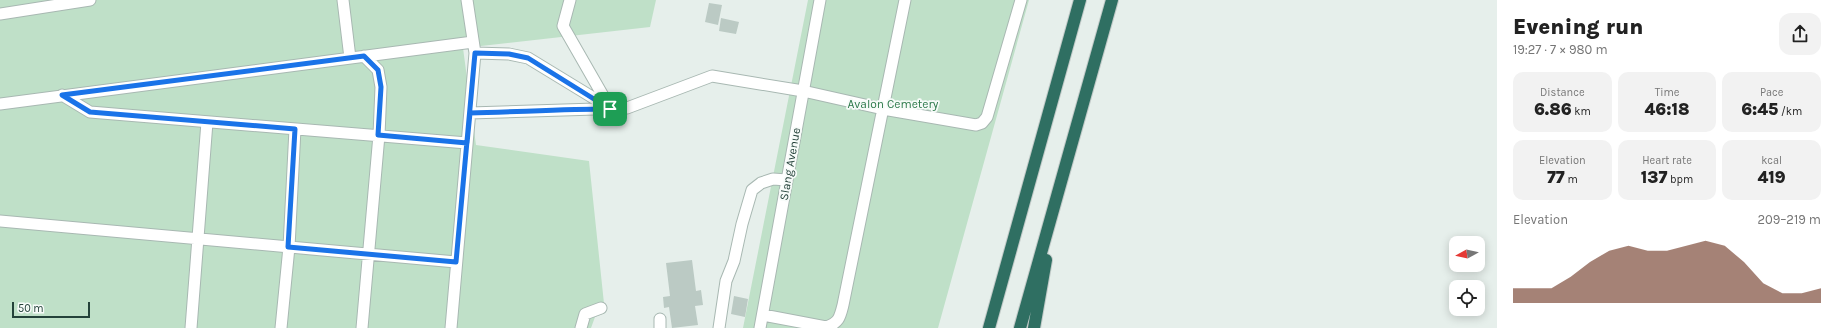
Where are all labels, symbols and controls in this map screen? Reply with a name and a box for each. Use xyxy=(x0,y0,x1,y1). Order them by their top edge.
button: share xyxy=(1779,13,1821,55)
text: Evening run xyxy=(1513,14,1643,40)
text: 19:27 · 7 × 980 m xyxy=(1513,42,1608,57)
text: Distance xyxy=(1540,86,1585,99)
text: Time xyxy=(1655,86,1679,99)
text: Pace xyxy=(1760,86,1783,99)
pin xyxy=(593,92,627,126)
park label: Avalon Cemetery xyxy=(848,97,939,111)
icon: arrive xyxy=(599,98,621,120)
text: 6.86 xyxy=(1534,99,1572,119)
text: 46:18 xyxy=(1644,99,1690,119)
text: 6:45 xyxy=(1741,99,1778,119)
text: km xyxy=(1572,105,1591,118)
text: /km xyxy=(1778,105,1802,118)
street label: Slang Avenue xyxy=(777,127,803,201)
text: Elevation xyxy=(1539,154,1586,167)
text: Heart rate xyxy=(1642,154,1692,167)
text: kcal xyxy=(1761,154,1782,167)
text: 77 xyxy=(1547,167,1565,187)
text: 137 xyxy=(1641,167,1667,187)
text: 419 xyxy=(1758,167,1786,187)
text: m xyxy=(1565,173,1578,186)
text: bpm xyxy=(1667,173,1693,186)
text: Elevation xyxy=(1513,212,1568,227)
text: 209–219 m xyxy=(1757,212,1821,227)
north arrow xyxy=(1449,236,1485,272)
map controls xyxy=(1449,236,1485,316)
button: locate xyxy=(1449,280,1485,316)
scale bar xyxy=(12,300,90,319)
text: 50 m xyxy=(18,302,44,315)

